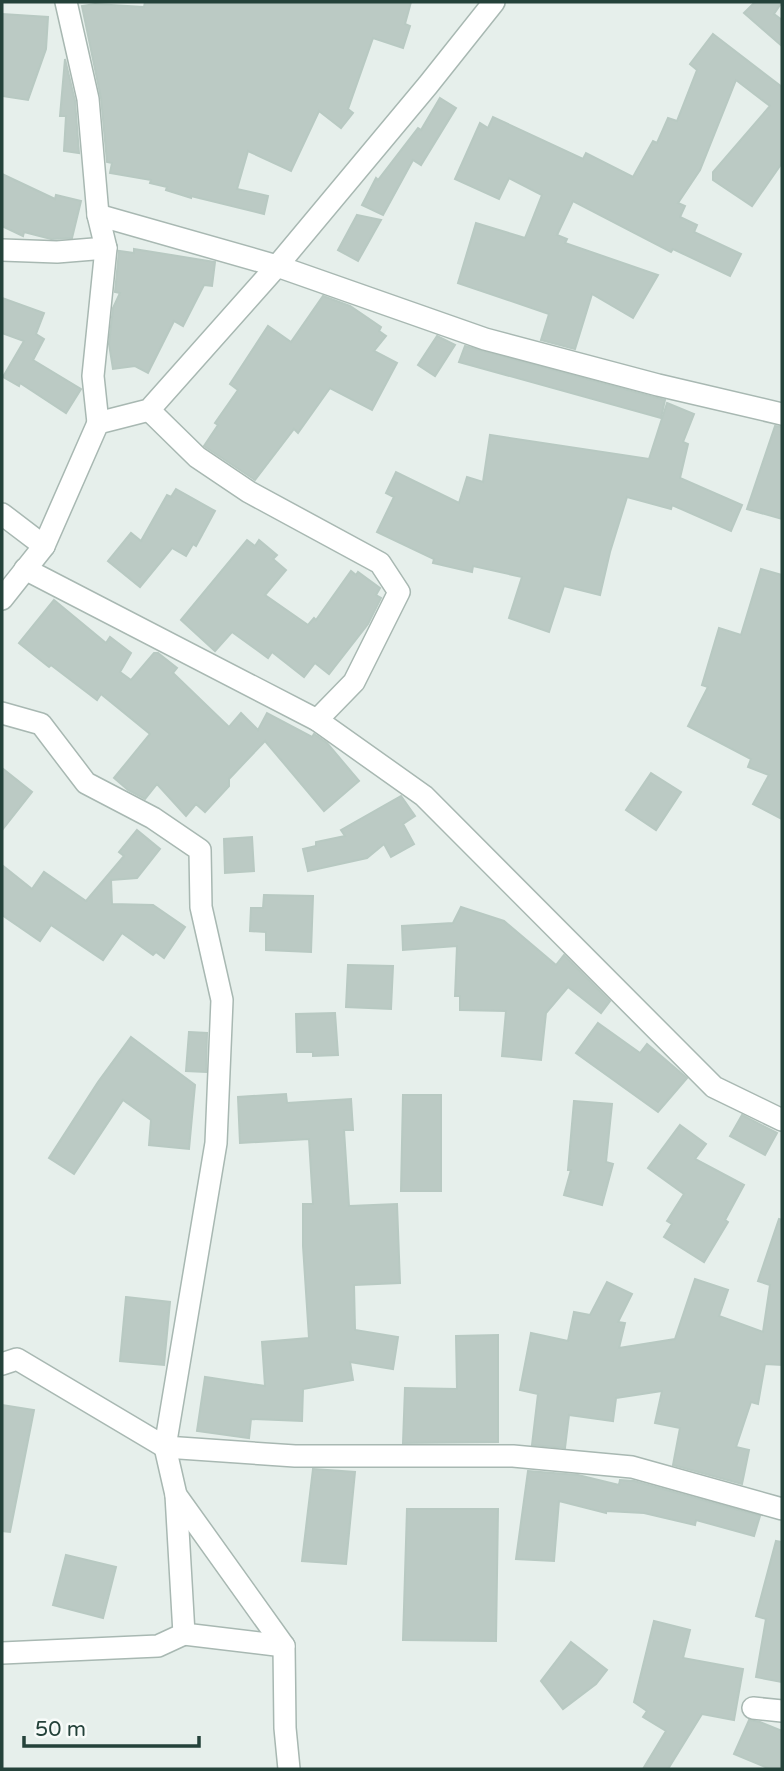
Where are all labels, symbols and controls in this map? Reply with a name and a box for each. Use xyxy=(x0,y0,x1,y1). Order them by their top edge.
scale bar xyxy=(24,1704,200,1748)
text: 50 m xyxy=(35,1717,86,1742)

